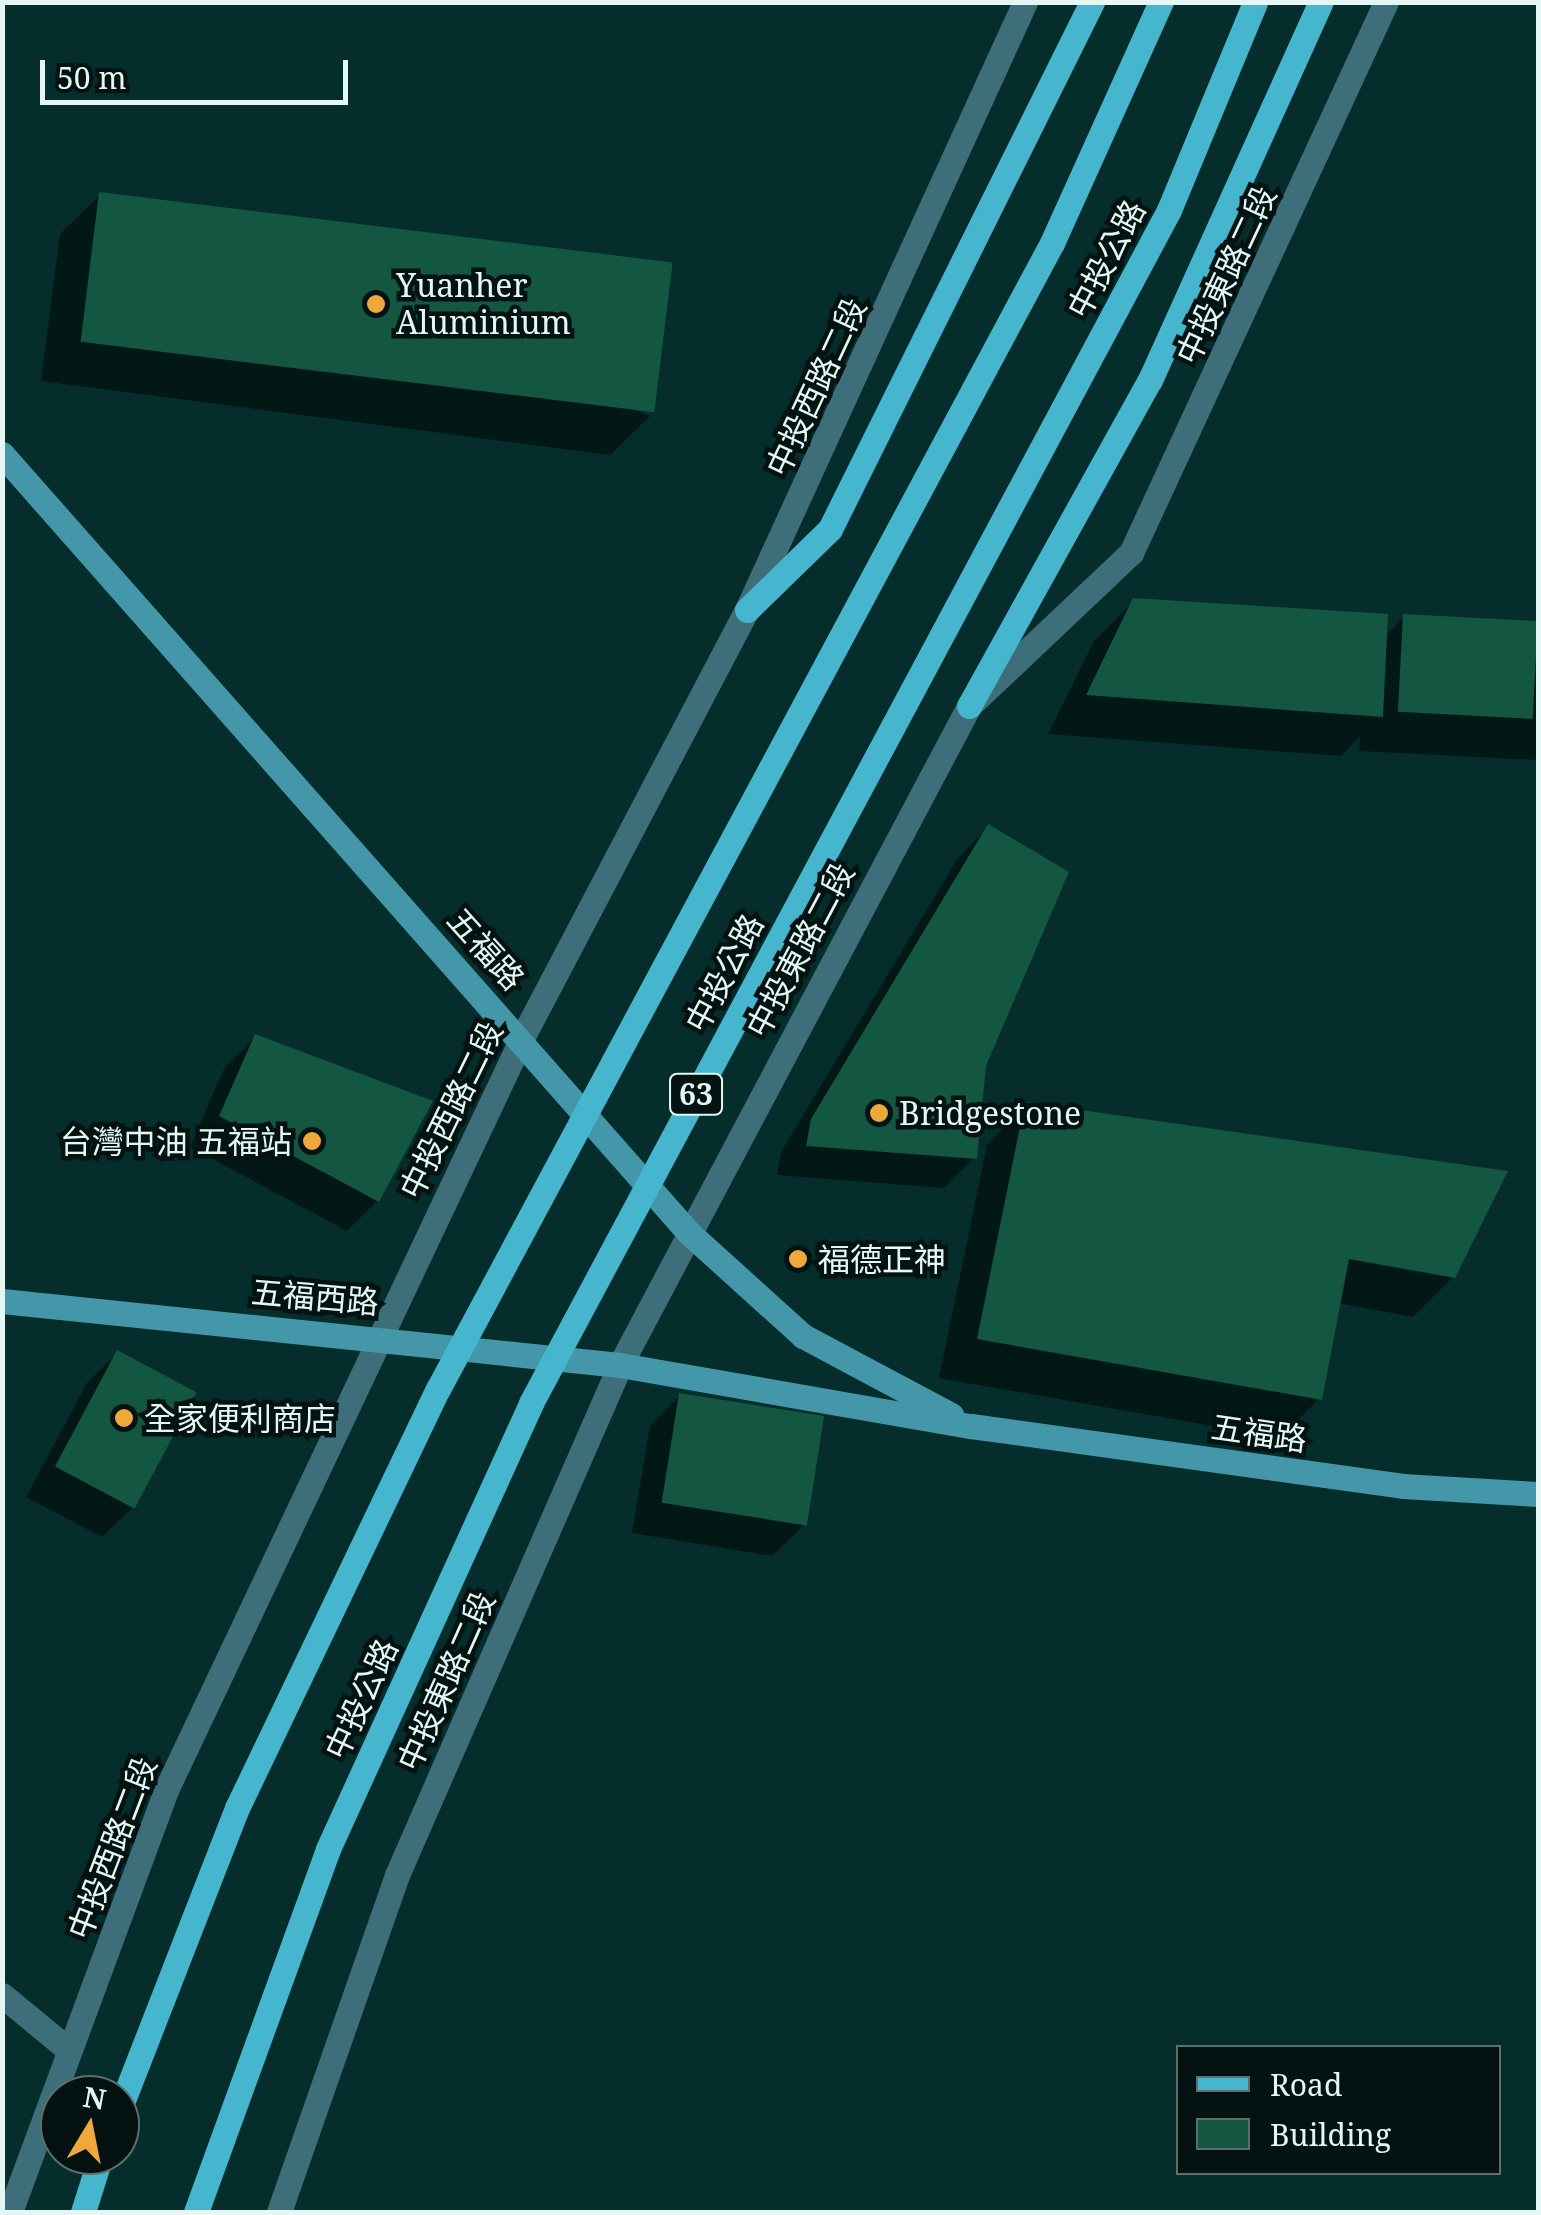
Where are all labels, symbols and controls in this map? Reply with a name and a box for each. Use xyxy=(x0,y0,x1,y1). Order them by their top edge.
scale bar xyxy=(45,40,352,102)
text: 50 m xyxy=(57,57,127,98)
street label: 中投東路二段 xyxy=(1168,180,1284,370)
street label: 中投公路 xyxy=(1059,193,1153,325)
place label: Yuanher Aluminium xyxy=(396,267,571,342)
street label: 中投西路二段 xyxy=(758,292,874,482)
marker: Yuanher Aluminium xyxy=(365,293,387,315)
street label: 中投東路二段 xyxy=(738,856,862,1044)
street label: 五福路 xyxy=(440,900,532,998)
street label: 中投公路 xyxy=(677,907,771,1039)
street label: 中投西路二段 xyxy=(392,1015,510,1205)
road number: 63 xyxy=(668,1069,724,1119)
place label: Bridgestone xyxy=(899,1094,1081,1132)
marker: Bridgestone xyxy=(868,1102,890,1124)
place label: 台灣中油 五福站 xyxy=(60,1122,292,1160)
marker: 台灣中油 五福站 xyxy=(301,1130,323,1152)
place label: 福德正神 xyxy=(818,1240,946,1278)
marker: 福德正神 xyxy=(787,1248,809,1270)
street label: 五福西路 xyxy=(250,1272,380,1322)
place label: 全家便利商店 xyxy=(144,1399,336,1437)
marker: 全家便利商店 xyxy=(113,1407,135,1429)
street label: 五福路 xyxy=(1209,1407,1309,1459)
street label: 中投東路二段 xyxy=(389,1585,503,1777)
street label: 中投公路 xyxy=(317,1633,405,1765)
street label: 中投西路二段 xyxy=(60,1751,164,1945)
legend xyxy=(1176,2045,1501,2175)
text: Road xyxy=(1270,2064,1342,2105)
north arrow xyxy=(40,2075,140,2175)
text: N xyxy=(81,2077,109,2118)
text: Building xyxy=(1270,2114,1391,2155)

